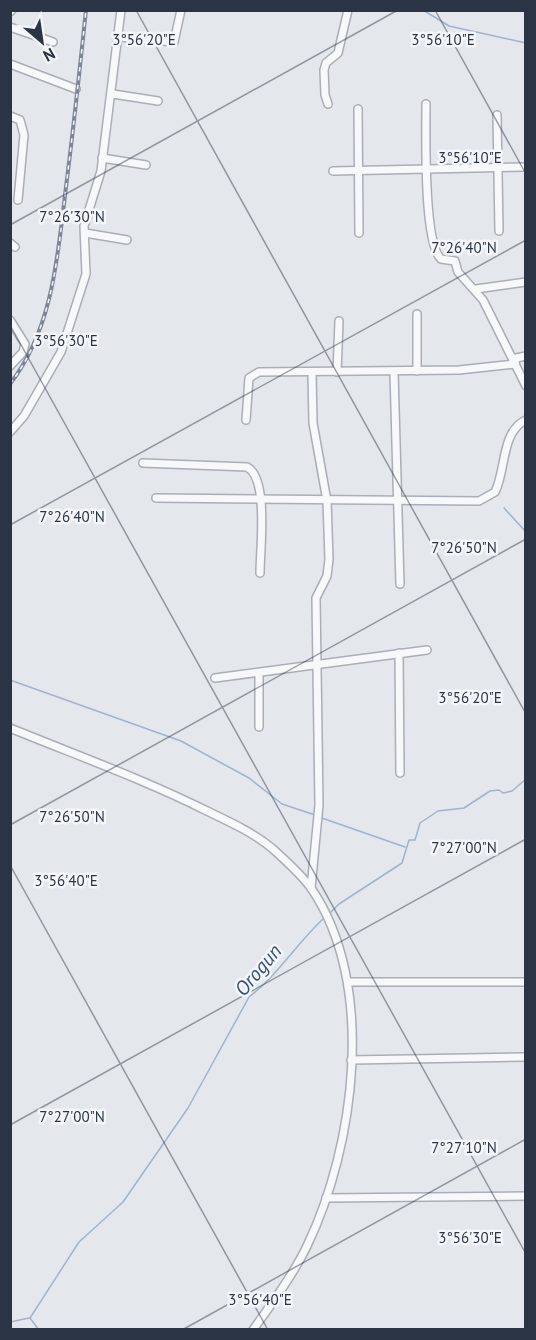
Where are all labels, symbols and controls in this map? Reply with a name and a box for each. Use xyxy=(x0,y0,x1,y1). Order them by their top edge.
north arrow xyxy=(12,12,72,72)
text: 3°56'20"E xyxy=(112,30,176,49)
text: 3°56'10"E xyxy=(411,30,475,49)
text: N xyxy=(40,44,59,66)
text: 3°56'10"E xyxy=(438,148,502,167)
text: 7°26'30"N xyxy=(39,207,105,226)
text: 7°26'40"N xyxy=(431,238,497,257)
text: 3°56'30"E xyxy=(34,331,98,350)
text: 7°26'40"N xyxy=(39,507,105,526)
text: 7°26'50"N xyxy=(431,538,497,557)
text: 3°56'20"E xyxy=(438,688,502,707)
text: 7°26'50"N xyxy=(39,807,105,826)
text: 7°27'00"N xyxy=(431,838,497,857)
text: 3°56'40"E xyxy=(34,871,98,890)
water label: Orogun xyxy=(229,939,287,1001)
text: 7°27'00"N xyxy=(39,1107,105,1126)
text: 7°27'10"N xyxy=(431,1138,497,1157)
text: 3°56'30"E xyxy=(438,1228,502,1247)
text: 3°56'40"E xyxy=(228,1290,292,1309)

